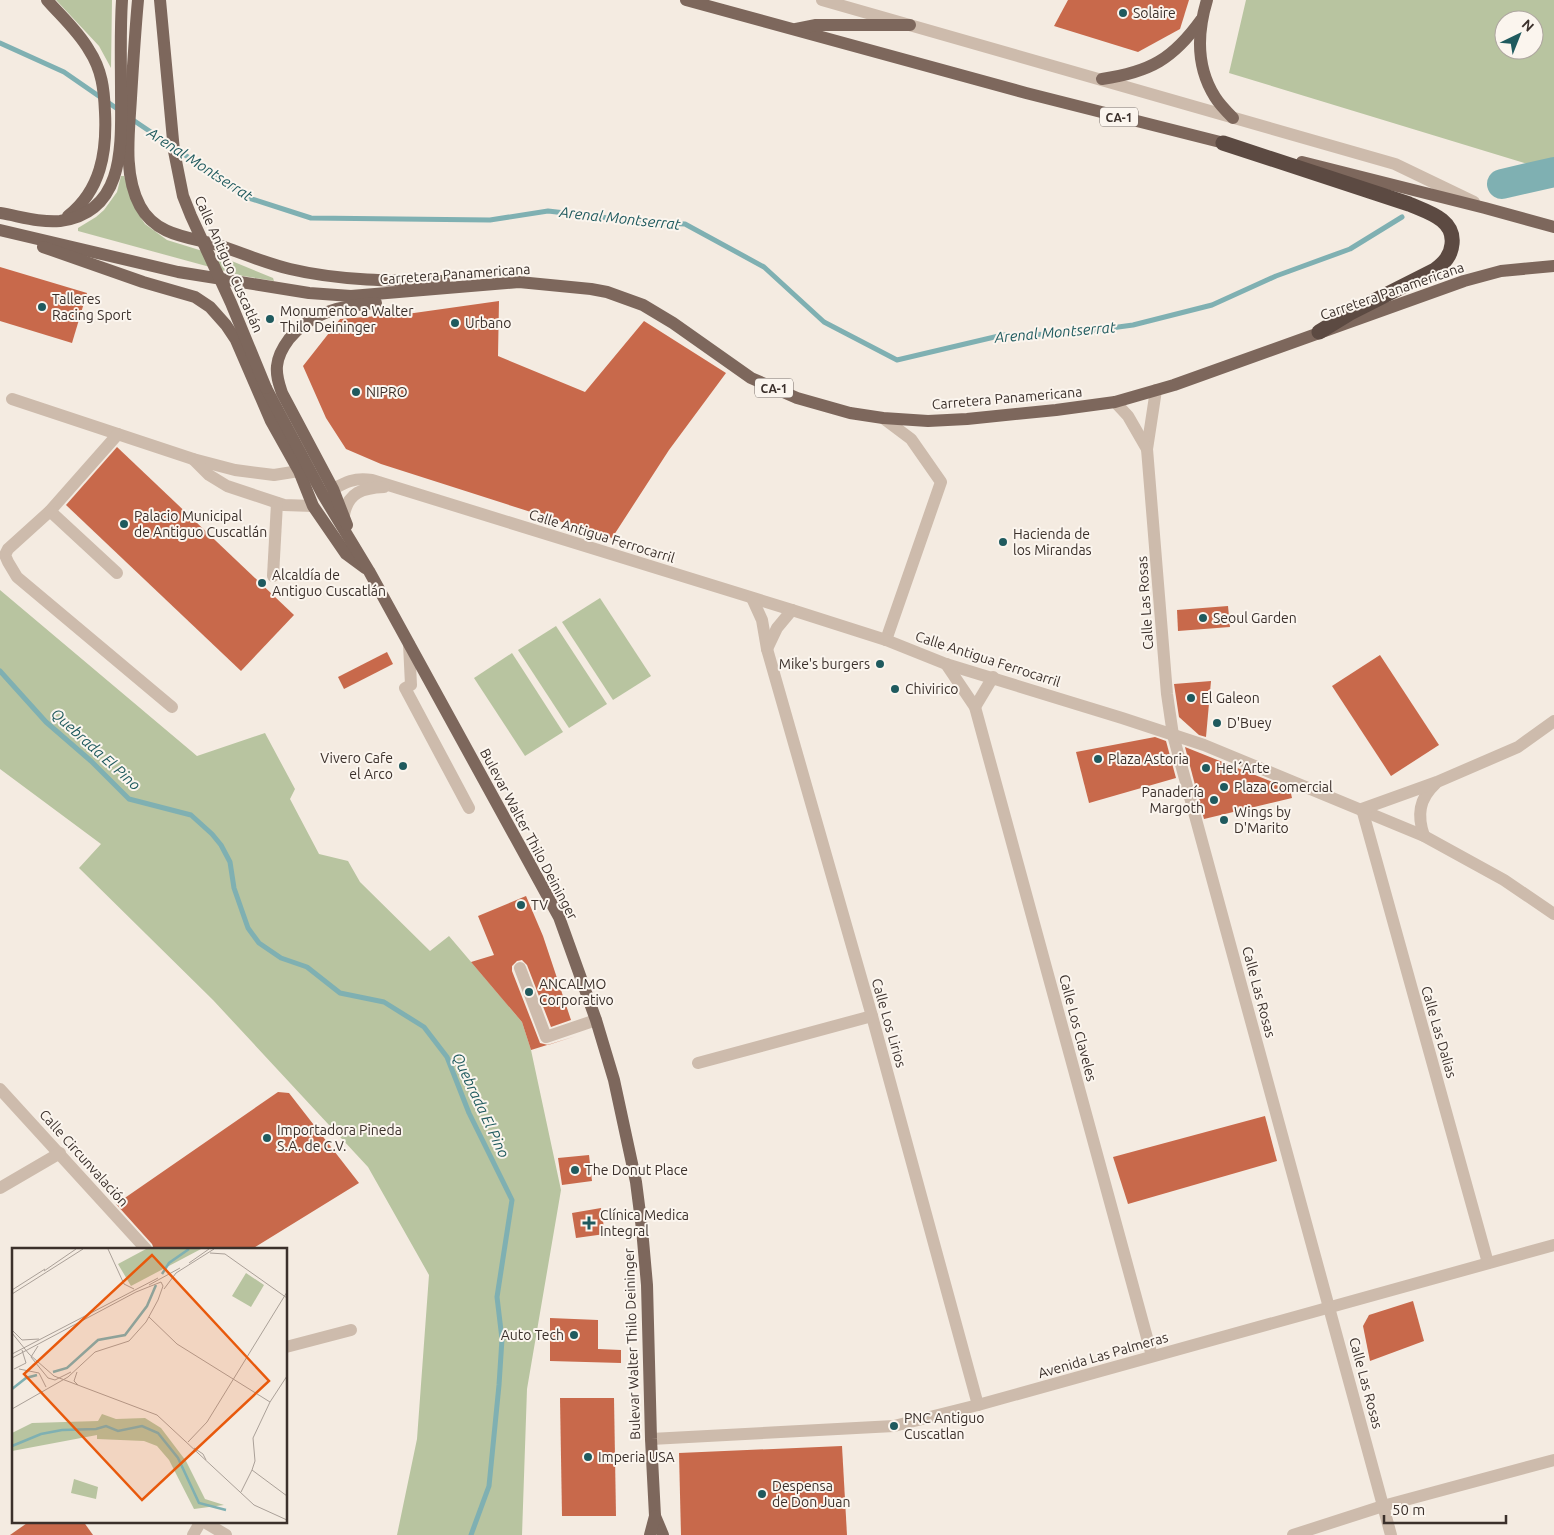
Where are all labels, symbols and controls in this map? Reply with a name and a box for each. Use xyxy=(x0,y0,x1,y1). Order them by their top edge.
place label: Solaire xyxy=(1133,5,1176,21)
marker: Solaire xyxy=(1117,7,1129,19)
north arrow xyxy=(1494,10,1544,60)
text: N xyxy=(1519,16,1537,35)
road number: CA-1 xyxy=(1100,108,1138,126)
water label: Arenal Montserrat xyxy=(144,123,256,204)
street label: Calle Antiguo Cuscatlán xyxy=(192,193,266,335)
water label: Arenal Montserrat xyxy=(558,203,681,233)
street label: Carretera Panamericana xyxy=(1318,259,1466,323)
street label: Carretera Panamericana xyxy=(379,261,531,287)
place label: Talleres Racing Sport xyxy=(52,291,132,323)
marker: Talleres Racing Sport xyxy=(36,301,48,313)
place label: Monumento a Walter Thilo Deininger xyxy=(280,303,414,335)
marker: Monumento a Walter Thilo Deininger xyxy=(264,313,276,325)
place label: Urbano xyxy=(465,315,511,331)
marker: Urbano xyxy=(449,317,461,329)
water label: Arenal Montserrat xyxy=(993,318,1116,346)
road number: CA-1 xyxy=(755,378,793,398)
street label: Carretera Panamericana xyxy=(931,383,1083,413)
place label: NIPRO xyxy=(366,384,408,400)
marker: NIPRO xyxy=(350,386,362,398)
street label: Calle Antigua Ferrocarril xyxy=(527,506,677,566)
place label: Palacio Municipal de Antiguo Cuscatlán xyxy=(134,508,267,540)
marker: Palacio Municipal de Antiguo Cuscatlán xyxy=(118,518,130,530)
place label: Hacienda de los Mirandas xyxy=(1013,526,1092,558)
marker: Hacienda de los Mirandas xyxy=(997,536,1009,548)
street label: Calle Las Rosas xyxy=(1134,556,1156,650)
place label: Alcaldía de Antiguo Cuscatlán xyxy=(272,567,386,599)
marker: Alcaldía de Antiguo Cuscatlán xyxy=(256,577,268,589)
place label: Seoul Garden xyxy=(1213,610,1297,626)
marker: Seoul Garden xyxy=(1197,612,1209,624)
street label: Calle Antigua Ferrocarril xyxy=(913,628,1063,690)
place label: Mike's burgers xyxy=(779,656,870,672)
marker: Mike's burgers xyxy=(874,658,886,670)
place label: Chivirico xyxy=(905,681,959,697)
marker: Chivirico xyxy=(889,683,901,695)
place label: El Galeon xyxy=(1201,690,1260,706)
marker: El Galeon xyxy=(1185,692,1197,704)
water label: Quebrada El Pino xyxy=(47,705,144,794)
place label: D'Buey xyxy=(1227,715,1272,731)
marker: D'Buey xyxy=(1211,717,1223,729)
street label: Bulevar Walter Thilo Deininger xyxy=(477,746,581,923)
place label: Vivero Cafe el Arco xyxy=(320,750,393,782)
place label: Plaza Astoria xyxy=(1108,751,1189,767)
marker: Plaza Astoria xyxy=(1092,753,1104,765)
marker: Vivero Cafe el Arco xyxy=(397,760,409,772)
place label: Hel´Arte xyxy=(1216,760,1270,776)
marker: Hel´Arte xyxy=(1200,762,1212,774)
place label: Plaza Comercial xyxy=(1234,779,1333,795)
marker: Plaza Comercial xyxy=(1218,781,1230,793)
place label: Panadería Margoth xyxy=(1142,784,1204,816)
marker: Panadería Margoth xyxy=(1208,794,1220,806)
place label: Wings by D'Marito xyxy=(1234,804,1291,836)
marker: Wings by D'Marito xyxy=(1218,814,1230,826)
place label: TV xyxy=(531,897,548,913)
marker: TV xyxy=(515,899,527,911)
street label: Calle Las Rosas xyxy=(1239,945,1279,1039)
street label: Calle Los Claveles xyxy=(1056,973,1100,1083)
place label: ANCALMO Corporativo xyxy=(539,976,614,1008)
street label: Calle Los Lirios xyxy=(869,976,909,1070)
street label: Calle Las Dalias xyxy=(1418,984,1460,1080)
marker: ANCALMO Corporativo xyxy=(523,986,535,998)
water label: Quebrada El Pino xyxy=(448,1050,513,1161)
street label: Calle Circunvalación xyxy=(36,1106,132,1210)
place label: Importadora Pineda S.A. de C.V. xyxy=(277,1122,402,1154)
marker: Importadora Pineda S.A. de C.V. xyxy=(261,1132,273,1144)
place label: The Donut Place xyxy=(585,1162,688,1178)
marker: The Donut Place xyxy=(569,1164,581,1176)
place label: Clínica Medica Integral xyxy=(600,1207,689,1239)
marker: Clínica Medica Integral xyxy=(582,1216,596,1230)
street label: Bulevar Walter Thilo Deininger xyxy=(621,1247,643,1440)
inset map xyxy=(12,1248,288,1522)
place label: Auto Tech xyxy=(501,1327,564,1343)
marker: Auto Tech xyxy=(568,1329,580,1341)
street label: Avenida Las Palmeras xyxy=(1036,1329,1170,1381)
street label: Calle Las Rosas xyxy=(1346,1336,1386,1430)
place label: PNC Antiguo Cuscatlan xyxy=(904,1410,984,1442)
marker: PNC Antiguo Cuscatlan xyxy=(888,1420,900,1432)
place label: Imperia USA xyxy=(598,1449,675,1465)
marker: Imperia USA xyxy=(582,1451,594,1463)
place label: Despensa de Don Juan xyxy=(772,1478,850,1510)
marker: Despensa de Don Juan xyxy=(756,1488,768,1500)
scale bar xyxy=(1384,1492,1506,1524)
text: 50 m xyxy=(1392,1501,1425,1518)

